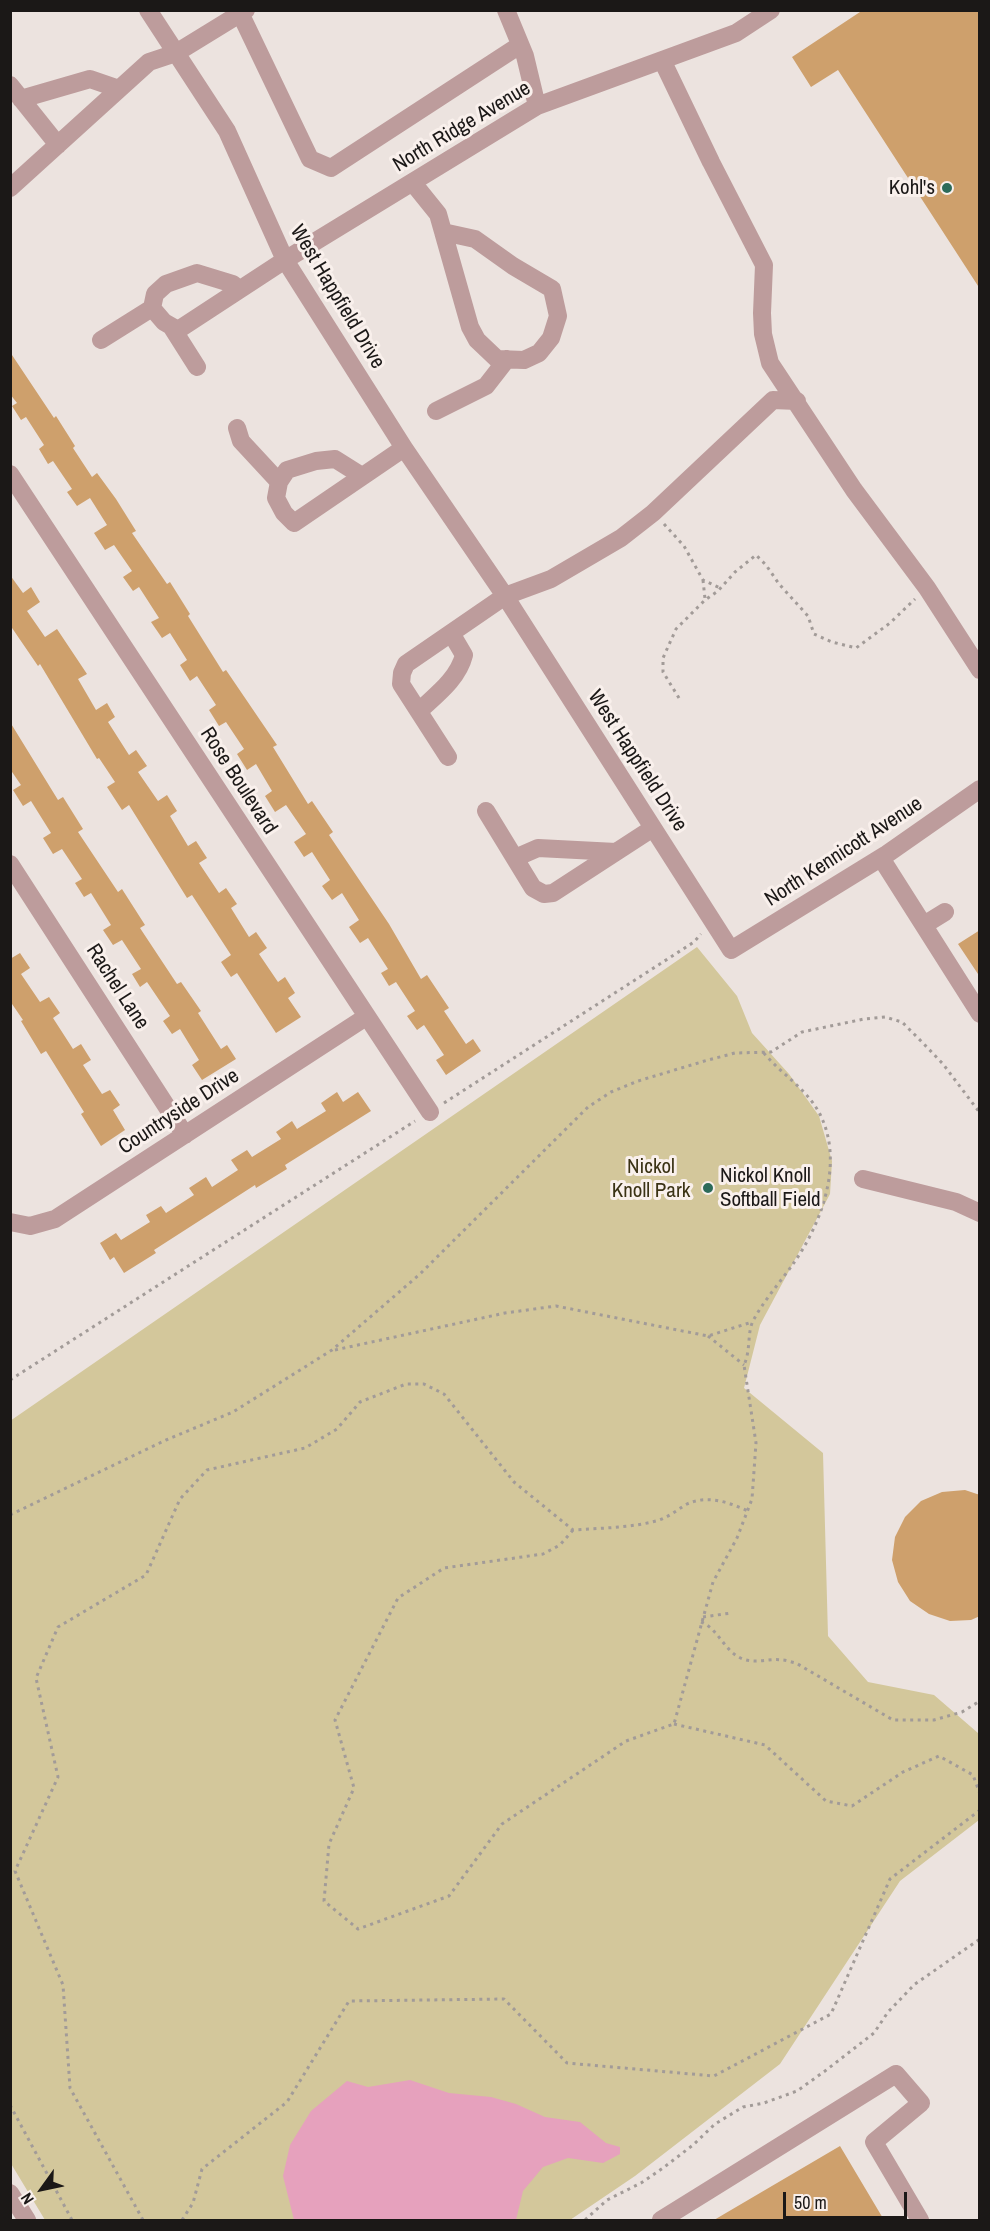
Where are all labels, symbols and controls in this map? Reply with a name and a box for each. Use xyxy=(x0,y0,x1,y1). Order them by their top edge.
street label: North Ridge Avenue xyxy=(389,76,535,178)
place label: Kohl's xyxy=(889,175,935,201)
marker: Kohl's xyxy=(940,181,954,195)
street label: West Happfield Drive xyxy=(284,220,390,374)
street label: West Happfield Drive xyxy=(582,686,692,836)
street label: Rose Boulevard xyxy=(194,723,282,839)
street label: North Kennicott Avenue xyxy=(761,792,927,912)
street label: Rachel Lane xyxy=(80,940,154,1034)
street label: Countryside Drive xyxy=(114,1064,244,1160)
park label: Nickol Knoll Park xyxy=(612,1154,690,1204)
place label: Nickol Knoll Softball Field xyxy=(720,1163,821,1213)
marker: Nickol Knoll Softball Field xyxy=(701,1181,715,1195)
north arrow xyxy=(12,2159,72,2219)
scale bar xyxy=(786,2180,910,2218)
text: N xyxy=(15,2189,39,2209)
text: 50 m xyxy=(794,2190,827,2215)

